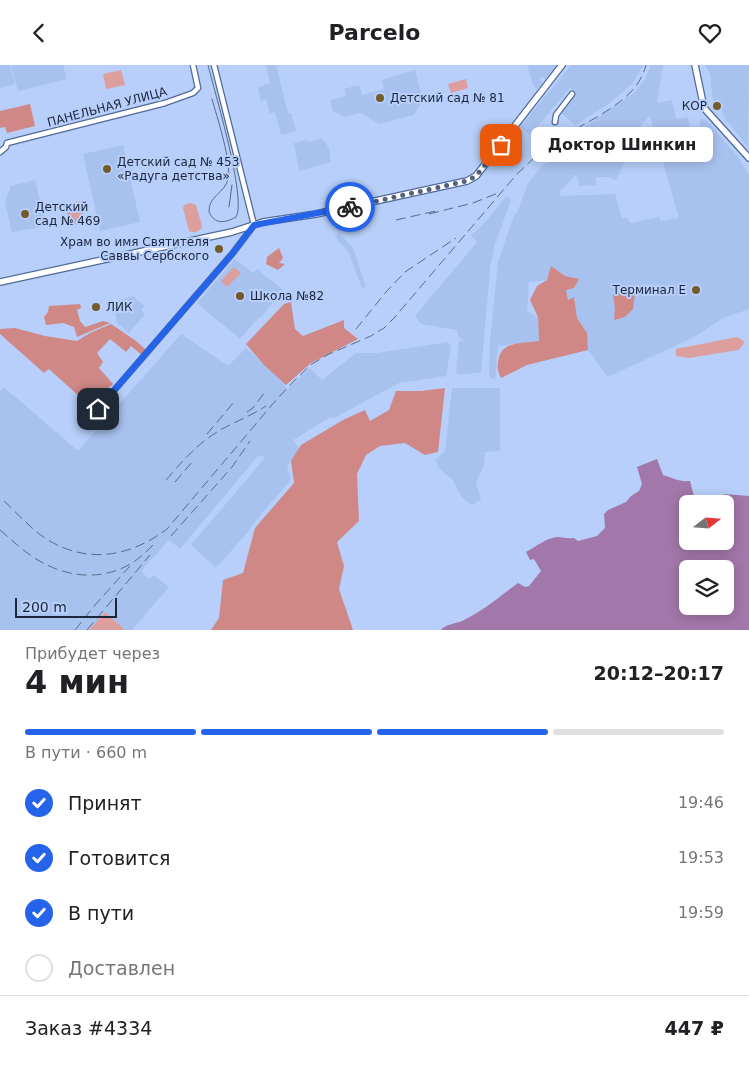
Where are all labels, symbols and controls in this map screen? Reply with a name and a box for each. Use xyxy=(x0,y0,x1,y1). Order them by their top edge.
icon: back xyxy=(25,19,53,47)
icon: heart xyxy=(696,19,724,47)
text: Parcelo xyxy=(329,20,420,45)
street label: ПАНЕЛЬНАЯ УЛИЦА xyxy=(46,84,169,130)
place label: Детский сад № 81 xyxy=(390,91,505,105)
marker: Детский сад № 81 xyxy=(374,92,386,104)
place label: КОР xyxy=(682,99,707,113)
marker: КОР xyxy=(711,100,723,112)
pin xyxy=(480,124,522,166)
callout: Доктор Шинкин xyxy=(531,127,714,163)
icon: bag xyxy=(487,131,515,159)
text: Доктор Шинкин xyxy=(548,135,696,154)
place label: Детский сад № 453 «Радуга детства» xyxy=(117,155,239,183)
marker: Детский сад № 453 «Радуга детства» xyxy=(101,163,113,175)
courier xyxy=(325,182,375,232)
icon: bike xyxy=(336,193,364,221)
place label: Детский сад № 469 xyxy=(35,200,100,228)
marker: Детский сад № 469 xyxy=(19,208,31,220)
place label: Храм во имя Святителя Саввы Сербского xyxy=(60,235,209,263)
marker: Храм во имя Святителя Саввы Сербского xyxy=(213,243,225,255)
place label: Терминал Е xyxy=(612,283,686,297)
marker: Терминал Е xyxy=(690,284,702,296)
place label: Школа №82 xyxy=(250,289,324,303)
marker: Школа №82 xyxy=(234,290,246,302)
place label: ЛИК xyxy=(106,300,133,314)
marker: ЛИК xyxy=(90,301,102,313)
pin xyxy=(77,388,119,430)
icon: home xyxy=(84,395,112,423)
north arrow xyxy=(679,495,734,550)
map controls xyxy=(679,495,734,615)
button: layers xyxy=(679,560,734,615)
scale bar xyxy=(15,595,118,618)
text: 200 m xyxy=(22,599,67,615)
text: Прибудет через xyxy=(25,644,160,663)
text: 20:12–20:17 xyxy=(594,662,724,684)
text: 4 мин xyxy=(25,663,129,701)
text: В пути · 660 m xyxy=(25,743,147,762)
icon: check xyxy=(25,789,53,817)
text: Принят xyxy=(68,792,142,814)
text: 19:46 xyxy=(678,793,724,812)
icon: check xyxy=(25,844,53,872)
text: Готовится xyxy=(68,847,170,869)
text: 19:53 xyxy=(678,848,724,867)
icon: check xyxy=(25,899,53,927)
text: В пути xyxy=(68,902,134,924)
text: 19:59 xyxy=(678,903,724,922)
text: Доставлен xyxy=(68,957,175,979)
text: Заказ #4334 xyxy=(25,1017,152,1039)
text: 447 ₽ xyxy=(665,1017,724,1039)

